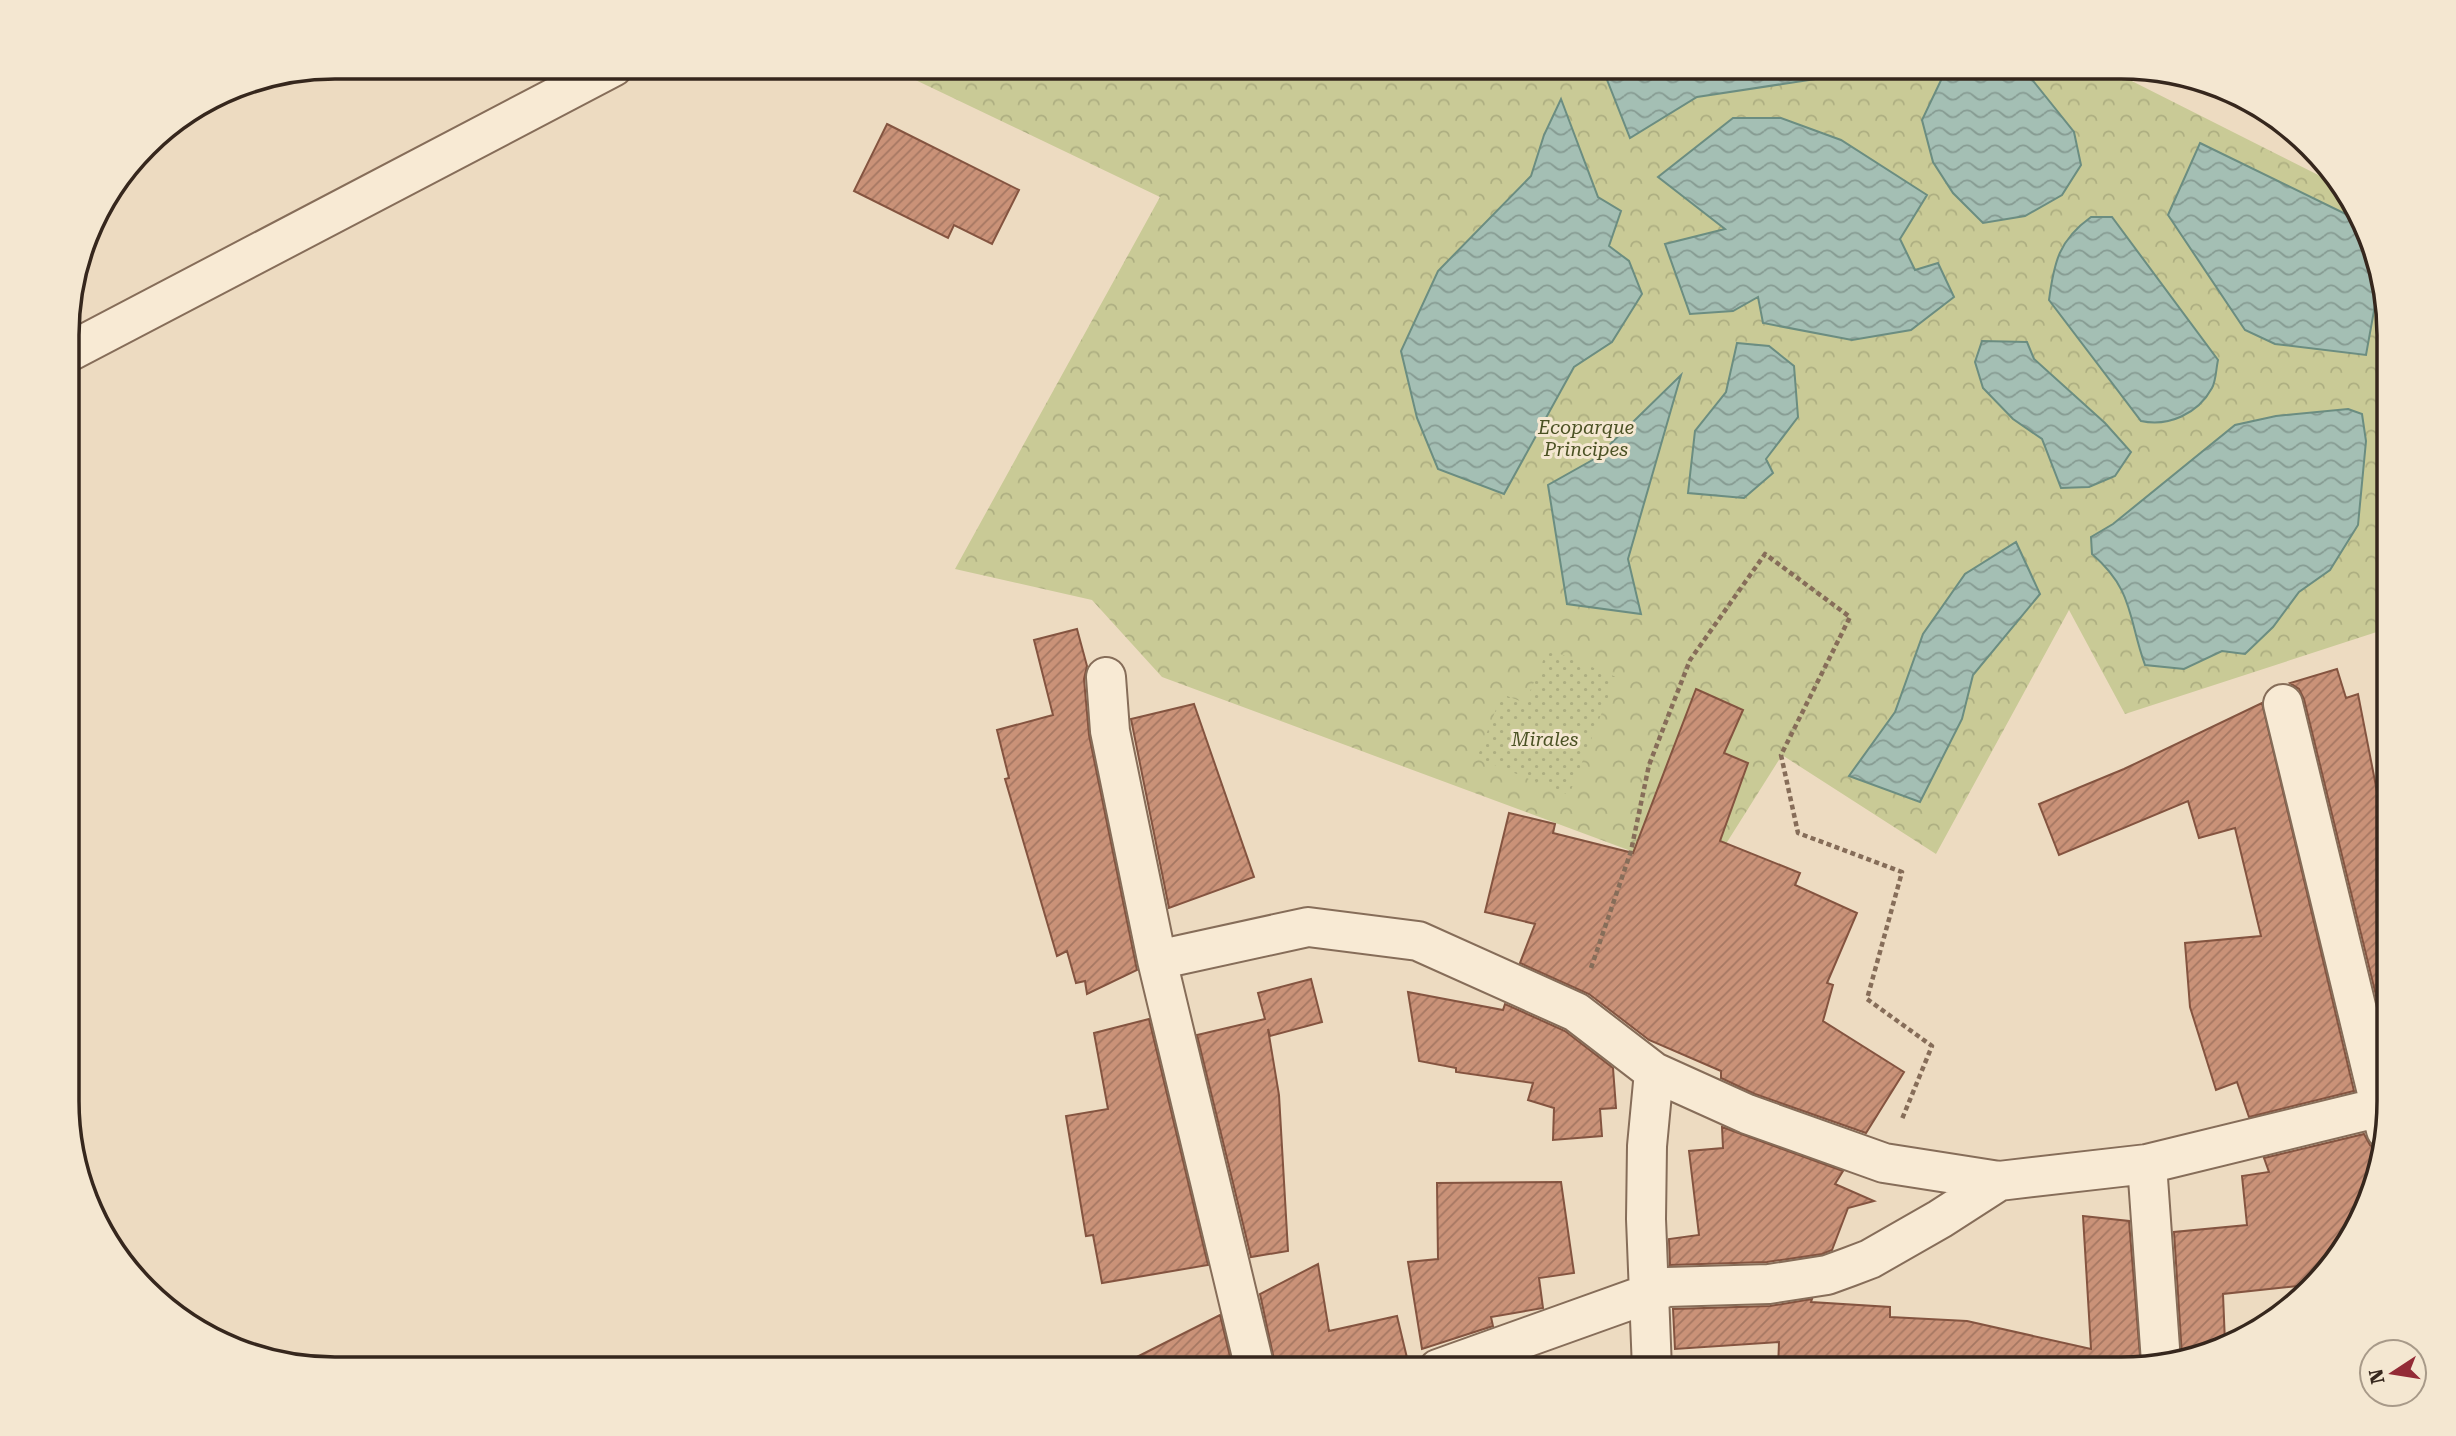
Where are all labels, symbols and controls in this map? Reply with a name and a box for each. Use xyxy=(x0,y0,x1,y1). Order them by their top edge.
park label: Ecoparque Principes xyxy=(1537,416,1634,461)
park label: Mirales xyxy=(1511,728,1579,751)
north arrow xyxy=(2358,1338,2428,1408)
text: N xyxy=(2364,1367,2390,1386)

